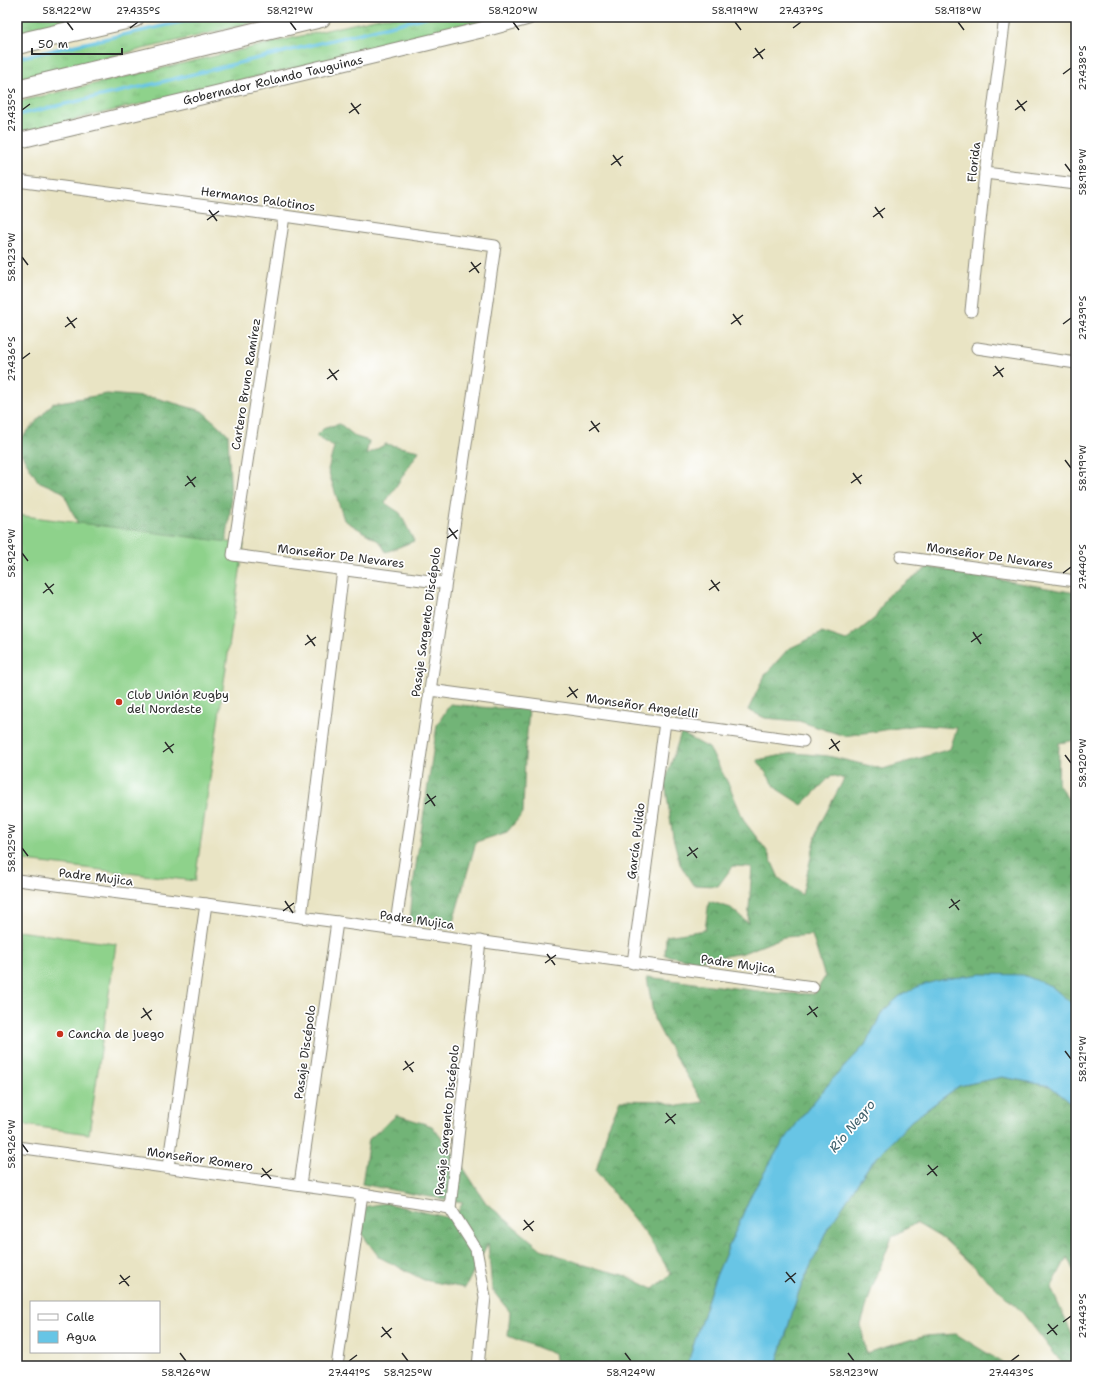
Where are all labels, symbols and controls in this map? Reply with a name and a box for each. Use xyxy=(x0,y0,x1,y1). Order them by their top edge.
text: 58.922°W xyxy=(43,4,92,17)
text: 27.435°S xyxy=(116,4,160,17)
text: 58.921°W xyxy=(267,4,313,17)
text: 58.920°W xyxy=(488,4,538,17)
text: 58.919°W xyxy=(712,4,759,17)
text: 27.437°S xyxy=(779,4,824,17)
text: 58.918°W xyxy=(935,4,982,17)
scale bar xyxy=(32,30,122,56)
text: 50 m xyxy=(38,36,68,52)
text: 27.438°S xyxy=(1076,45,1089,90)
street label: Gobernador Rolando Tauguinas xyxy=(181,51,365,109)
text: 27.435°S xyxy=(5,88,18,132)
street label: Florida xyxy=(964,140,984,183)
text: 58.918°W xyxy=(1076,148,1089,195)
street label: Hermanos Palotinos xyxy=(200,183,316,215)
text: 58.923°W xyxy=(5,232,18,281)
text: 27.439°S xyxy=(1076,295,1089,340)
street label: Cartero Bruno Ramírez xyxy=(228,317,264,451)
text: 27.436°S xyxy=(5,336,18,381)
text: 58.919°W xyxy=(1076,444,1089,491)
text: 58.924°W xyxy=(5,528,18,577)
street label: Monseñor De Nevares xyxy=(926,539,1054,573)
street label: Monseñor De Nevares xyxy=(277,540,405,572)
text: 27.440°S xyxy=(1076,544,1089,590)
street label: Pasaje Sargento Discépolo xyxy=(408,546,444,698)
place label: Club Unión Rugby del Nordeste xyxy=(127,687,229,717)
street label: Monseñor Angelelli xyxy=(585,690,699,722)
marker: Club Unión Rugby del Nordeste xyxy=(114,697,124,707)
text: 58.920°W xyxy=(1076,738,1089,788)
street label: García Pulido xyxy=(623,802,649,880)
text: 58.925°W xyxy=(5,823,18,872)
street label: Padre Mujica xyxy=(58,864,135,890)
street label: Padre Mujica xyxy=(379,907,456,933)
street label: Padre Mujica xyxy=(700,951,777,977)
street label: Pasaje Discépolo xyxy=(290,1004,320,1100)
place label: Cancha de juego xyxy=(68,1026,164,1042)
marker: Cancha de juego xyxy=(55,1029,65,1039)
text: 58.921°W xyxy=(1076,1036,1089,1082)
street label: Pasaje Sargento Discépolo xyxy=(431,1044,463,1196)
water label: Río Negro xyxy=(825,1096,879,1156)
text: 58.926°W xyxy=(5,1119,18,1168)
street label: Monseñor Romero xyxy=(146,1144,254,1174)
text: 27.443°S xyxy=(1076,1293,1089,1338)
legend xyxy=(30,1301,160,1353)
text: Calle xyxy=(66,1309,95,1325)
text: Agua xyxy=(66,1329,97,1345)
text: 58.926°W xyxy=(162,1366,211,1379)
text: 27.441°S xyxy=(328,1366,371,1379)
text: 58.925°W xyxy=(384,1366,433,1379)
text: 58.924°W xyxy=(607,1366,656,1379)
text: 58.923°W xyxy=(830,1366,879,1379)
text: 27.443°S xyxy=(989,1366,1034,1379)

